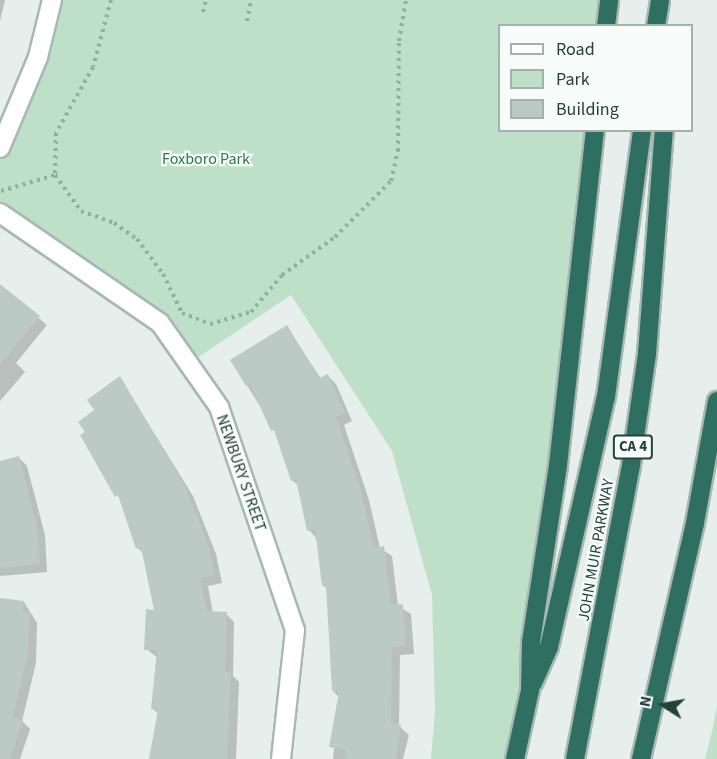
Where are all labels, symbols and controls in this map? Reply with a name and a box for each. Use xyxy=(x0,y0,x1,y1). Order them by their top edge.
legend xyxy=(498,24,693,132)
text: Road xyxy=(556,37,595,62)
text: Park xyxy=(556,67,590,92)
text: Building xyxy=(556,97,619,122)
park label: Foxboro Park xyxy=(162,149,250,169)
street label: NEWBURY STREET xyxy=(212,412,270,534)
road number: CA 4 xyxy=(612,435,654,459)
street label: JOHN MUIR PARKWAY xyxy=(574,477,618,623)
north arrow xyxy=(633,675,693,735)
text: N xyxy=(634,694,657,709)

